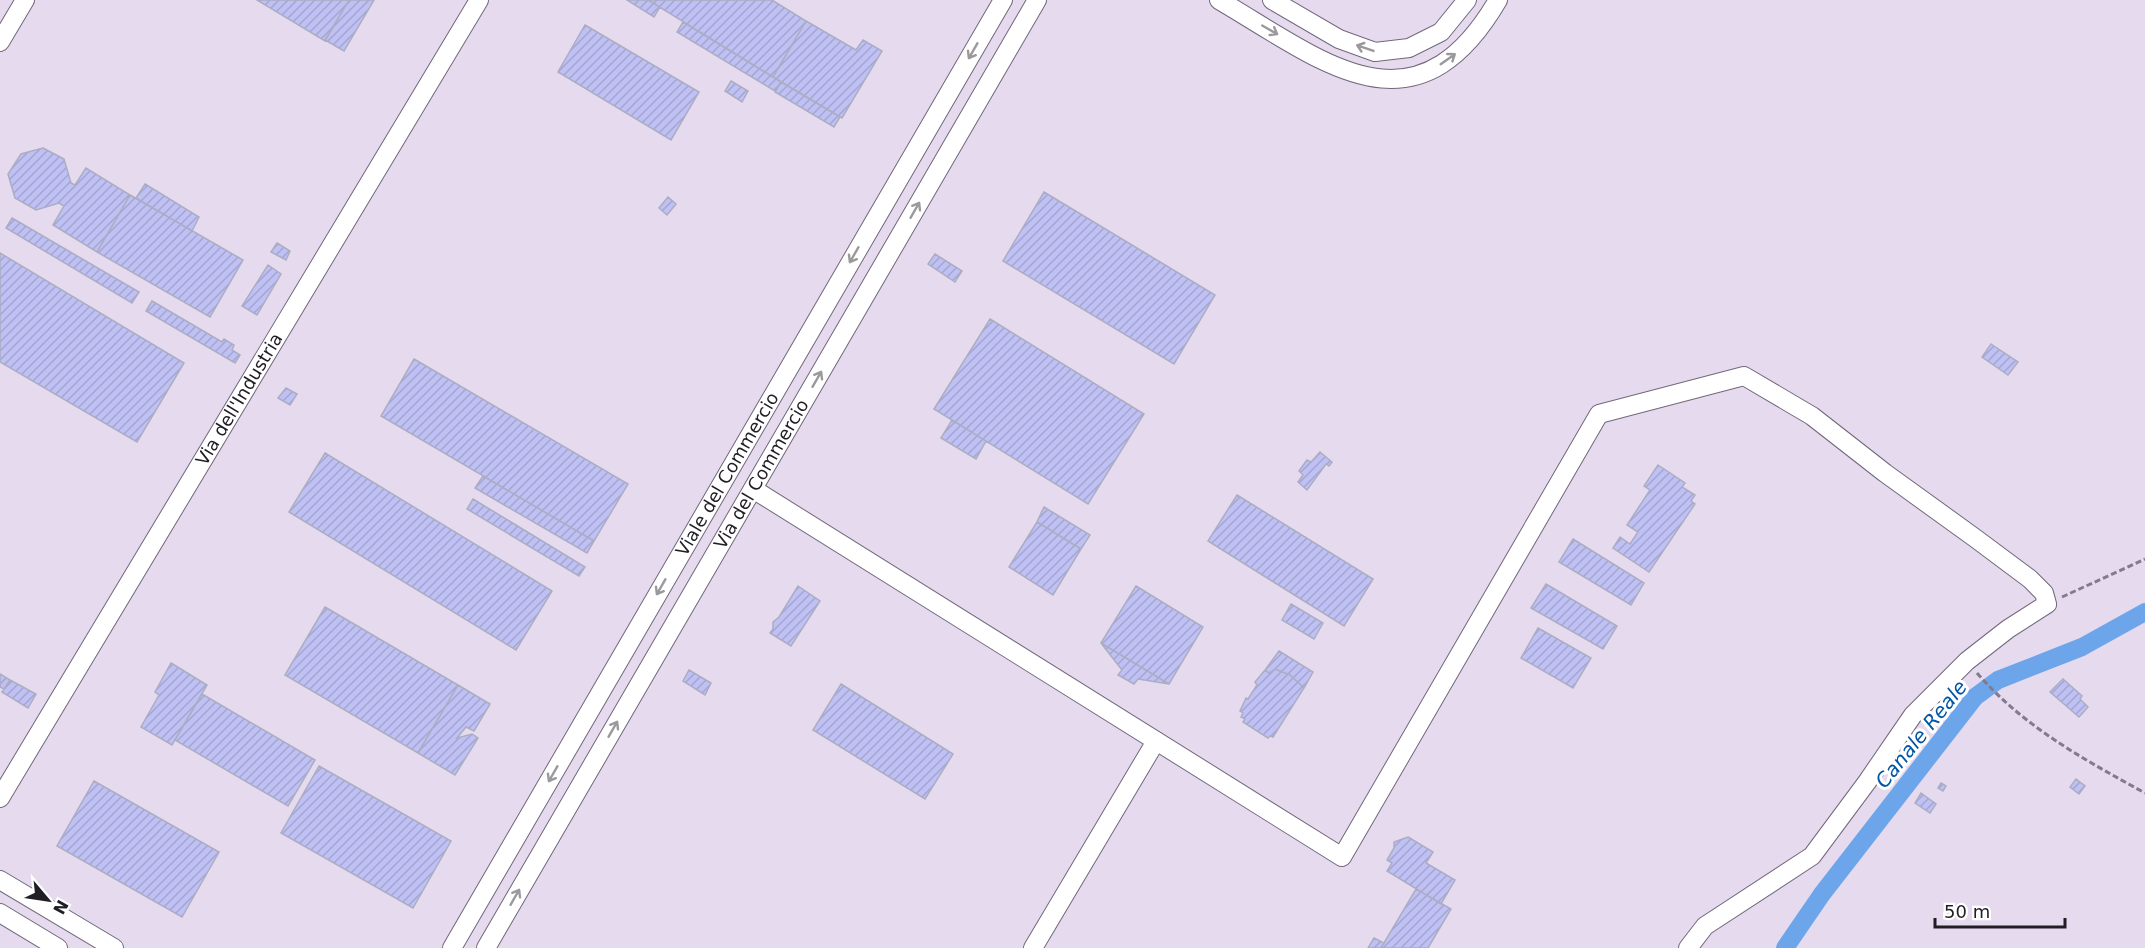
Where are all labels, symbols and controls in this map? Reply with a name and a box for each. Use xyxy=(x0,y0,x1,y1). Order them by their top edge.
one-way arrow xyxy=(1261,24,1278,36)
one-way arrow xyxy=(967,41,978,59)
one-way arrow xyxy=(1357,42,1375,53)
one-way arrow xyxy=(1439,53,1456,66)
one-way arrow xyxy=(909,202,921,219)
one-way arrow xyxy=(848,246,859,264)
street label: Via dell'Industria xyxy=(191,329,287,469)
one-way arrow xyxy=(811,371,823,388)
street label: Viale del Commercio xyxy=(671,388,783,560)
street label: Via del Commercio xyxy=(709,395,813,553)
one-way arrow xyxy=(655,578,666,596)
water label: Canale Reale xyxy=(1870,675,1972,793)
one-way arrow xyxy=(607,721,619,738)
one-way arrow xyxy=(546,765,558,782)
north arrow xyxy=(18,870,78,930)
one-way arrow xyxy=(510,889,521,907)
scale bar xyxy=(1935,891,2066,929)
text: N xyxy=(49,897,72,917)
text: 50 m xyxy=(1944,901,1990,922)

